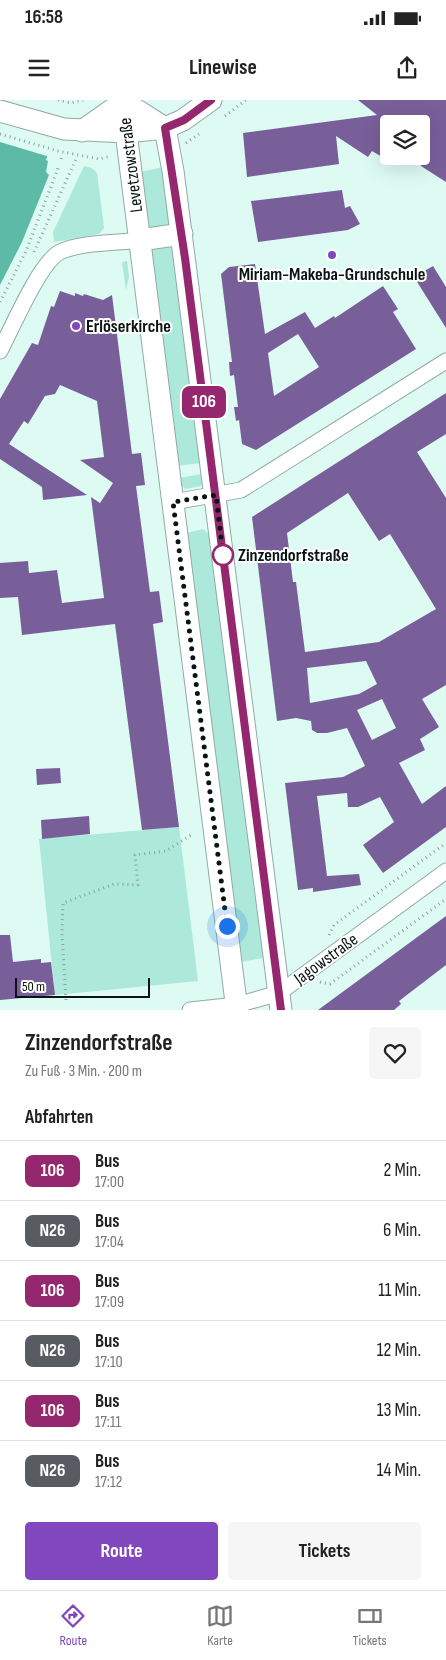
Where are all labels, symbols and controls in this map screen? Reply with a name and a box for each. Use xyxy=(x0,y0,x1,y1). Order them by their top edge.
text: 16:58 xyxy=(25,6,63,29)
icon: menu xyxy=(25,54,53,82)
text: Linewise xyxy=(189,54,257,81)
icon: share xyxy=(393,54,421,82)
map controls xyxy=(380,115,430,165)
button: layers xyxy=(380,115,430,165)
street label: Levetzowstraße xyxy=(115,116,147,214)
marker: Miriam-Makeba-Grundschule xyxy=(326,249,338,261)
place label: Miriam-Makeba-Grundschule xyxy=(239,264,425,285)
place label: Erlöserkirche xyxy=(86,316,171,337)
marker: Erlöserkirche xyxy=(70,320,82,332)
line badge: 106 xyxy=(175,386,233,418)
text: 106 xyxy=(192,391,216,412)
marker: Zinzendorfstraße xyxy=(212,544,234,566)
place label: Zinzendorfstraße xyxy=(238,545,349,566)
your location xyxy=(215,914,240,939)
street label: Jagowstraße xyxy=(289,929,362,990)
scale bar xyxy=(15,975,150,998)
text: 50 m xyxy=(22,978,45,995)
button: heart xyxy=(369,1027,421,1079)
text: Zinzendorfstraße xyxy=(25,1028,173,1057)
text: Zu Fuß · 3 Min. · 200 m xyxy=(25,1062,142,1081)
text: Abfahrten xyxy=(25,1106,93,1129)
text: Bus xyxy=(95,1150,120,1173)
text: 2 Min. xyxy=(384,1159,421,1182)
text: 106 xyxy=(40,1160,65,1181)
text: 17:00 xyxy=(95,1173,124,1192)
text: Bus xyxy=(95,1210,120,1233)
text: 6 Min. xyxy=(383,1219,421,1242)
text: N26 xyxy=(40,1220,65,1241)
text: 17:04 xyxy=(95,1233,124,1252)
text: Bus xyxy=(95,1270,120,1293)
text: 11 Min. xyxy=(378,1279,421,1302)
text: 106 xyxy=(40,1280,65,1301)
text: 17:09 xyxy=(95,1293,124,1312)
text: Bus xyxy=(95,1330,120,1353)
text: 12 Min. xyxy=(377,1339,421,1362)
text: N26 xyxy=(40,1340,65,1361)
text: 17:10 xyxy=(95,1353,123,1372)
text: Bus xyxy=(95,1390,120,1413)
text: 13 Min. xyxy=(377,1399,421,1422)
text: 106 xyxy=(40,1400,65,1421)
text: 17:11 xyxy=(95,1413,121,1432)
text: Bus xyxy=(95,1450,120,1473)
text: 14 Min. xyxy=(377,1459,421,1482)
text: N26 xyxy=(40,1460,65,1481)
text: 17:12 xyxy=(95,1473,122,1492)
button: Route xyxy=(25,1522,218,1580)
button: Tickets xyxy=(228,1522,421,1580)
tab: Route xyxy=(59,1602,87,1649)
tab: Karte xyxy=(206,1602,234,1649)
tab: Tickets xyxy=(353,1602,387,1649)

